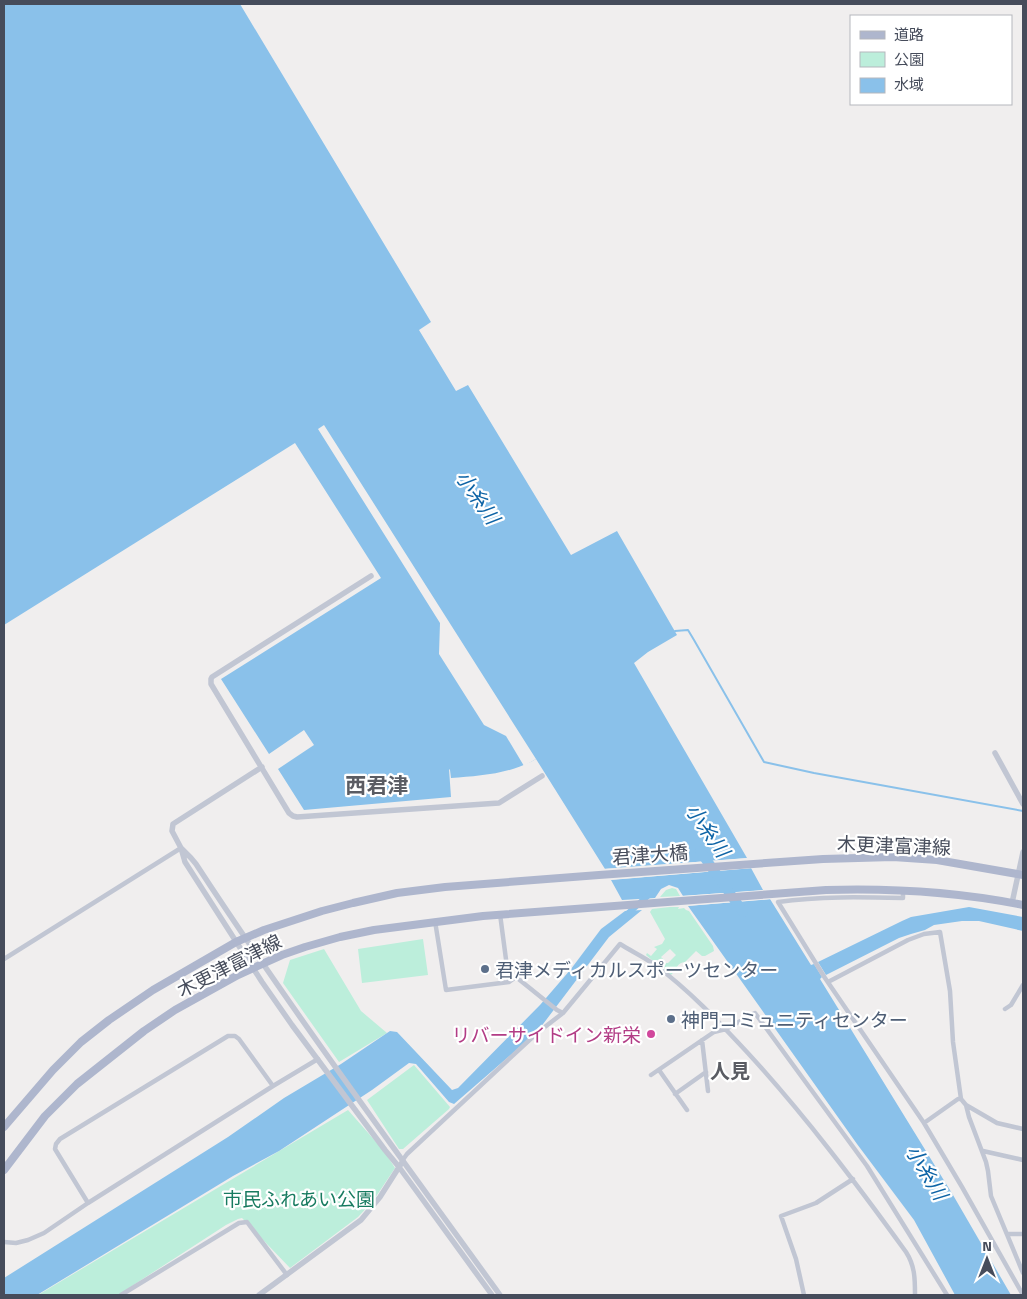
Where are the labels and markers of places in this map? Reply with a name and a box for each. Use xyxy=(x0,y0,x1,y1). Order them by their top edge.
place label: 君津メディカルスポーツセンター xyxy=(495,955,778,984)
marker: 君津メディカルスポーツセンター xyxy=(479,963,491,975)
place label: 神門コミュニティセンター xyxy=(681,1005,908,1034)
marker: 神門コミュニティセンター xyxy=(665,1013,677,1025)
place label: リバーサイドイン新栄 xyxy=(451,1020,641,1049)
marker: リバーサイドイン新栄 xyxy=(645,1028,657,1040)

